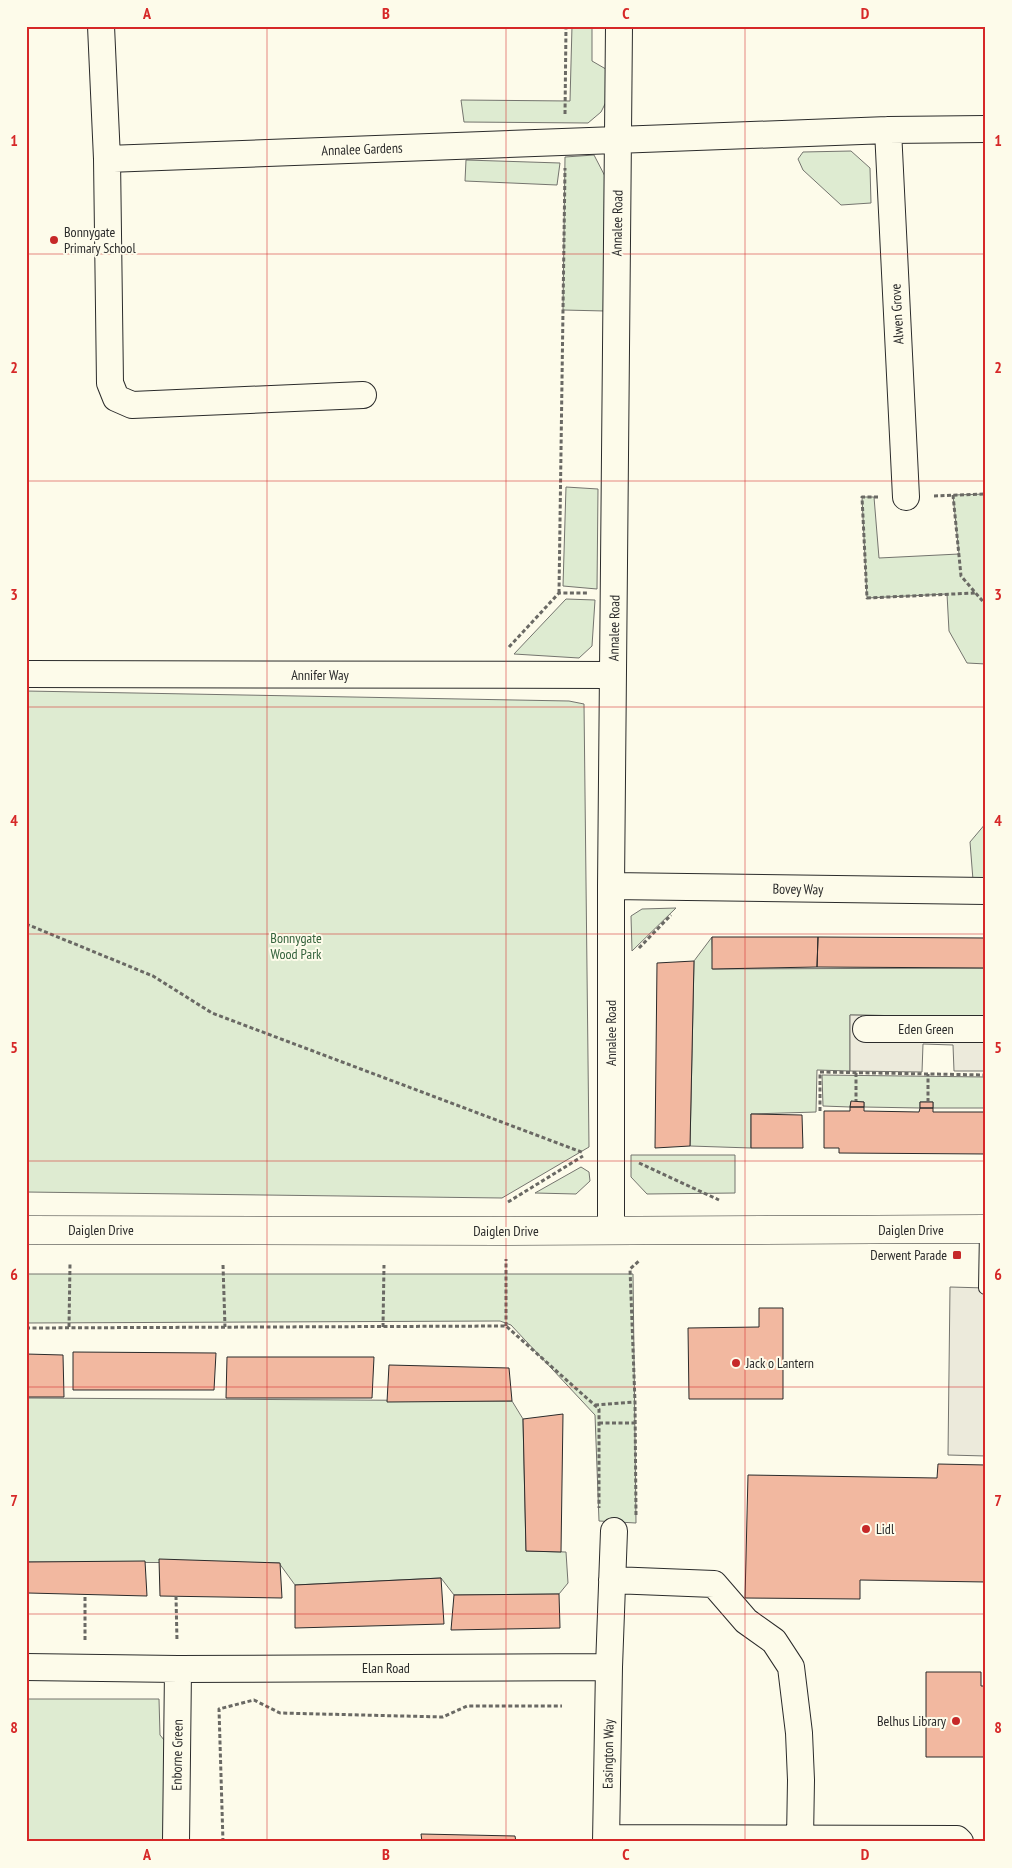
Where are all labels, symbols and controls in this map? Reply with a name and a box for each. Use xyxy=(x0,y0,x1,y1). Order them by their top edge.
text: A xyxy=(142,3,152,23)
text: B xyxy=(382,3,390,23)
text: C xyxy=(622,3,630,23)
text: D xyxy=(861,3,870,23)
text: 1 xyxy=(10,130,18,150)
text: 1 xyxy=(994,130,1002,150)
street label: Annalee Gardens xyxy=(321,139,403,159)
street label: Annalee Road xyxy=(607,190,627,256)
place label: Bonnygate Primary School xyxy=(64,223,136,257)
marker: Bonnygate Primary School xyxy=(48,234,60,246)
street label: Alwen Grove xyxy=(886,283,908,345)
text: 2 xyxy=(10,357,18,377)
text: 2 xyxy=(994,357,1002,377)
text: 3 xyxy=(10,584,18,604)
text: 3 xyxy=(994,584,1002,604)
street label: Annalee Road xyxy=(604,595,624,661)
street label: Annifer Way xyxy=(291,666,350,684)
text: 4 xyxy=(10,810,18,830)
text: 4 xyxy=(994,810,1002,830)
street label: Bovey Way xyxy=(772,880,824,898)
park label: Bonnygate Wood Park xyxy=(270,929,322,963)
street label: Annalee Road xyxy=(602,1000,620,1066)
street label: Eden Green xyxy=(898,1020,954,1038)
text: 5 xyxy=(10,1037,18,1057)
text: 5 xyxy=(994,1037,1002,1057)
street label: Daiglen Drive xyxy=(68,1221,134,1239)
street label: Daiglen Drive xyxy=(878,1221,944,1239)
street label: Daiglen Drive xyxy=(473,1222,539,1240)
place label: Derwent Parade xyxy=(870,1246,947,1264)
marker: Derwent Parade xyxy=(951,1249,963,1261)
text: 6 xyxy=(10,1264,18,1284)
text: 6 xyxy=(994,1264,1002,1284)
place label: Jack o Lantern xyxy=(745,1354,814,1372)
marker: Jack o Lantern xyxy=(730,1357,742,1369)
text: 7 xyxy=(10,1490,18,1510)
text: 7 xyxy=(994,1490,1002,1510)
place label: Lidl xyxy=(876,1520,895,1538)
marker: Lidl xyxy=(860,1523,872,1535)
street label: Elan Road xyxy=(362,1659,410,1677)
place label: Belhus Library xyxy=(877,1712,947,1730)
marker: Belhus Library xyxy=(950,1715,962,1727)
text: 8 xyxy=(10,1717,18,1737)
text: 8 xyxy=(994,1717,1002,1737)
street label: Easington Way xyxy=(598,1718,618,1789)
street label: Enborne Green xyxy=(167,1719,187,1791)
text: A xyxy=(142,1844,152,1864)
text: B xyxy=(382,1844,390,1864)
text: C xyxy=(622,1844,630,1864)
text: D xyxy=(861,1844,870,1864)

